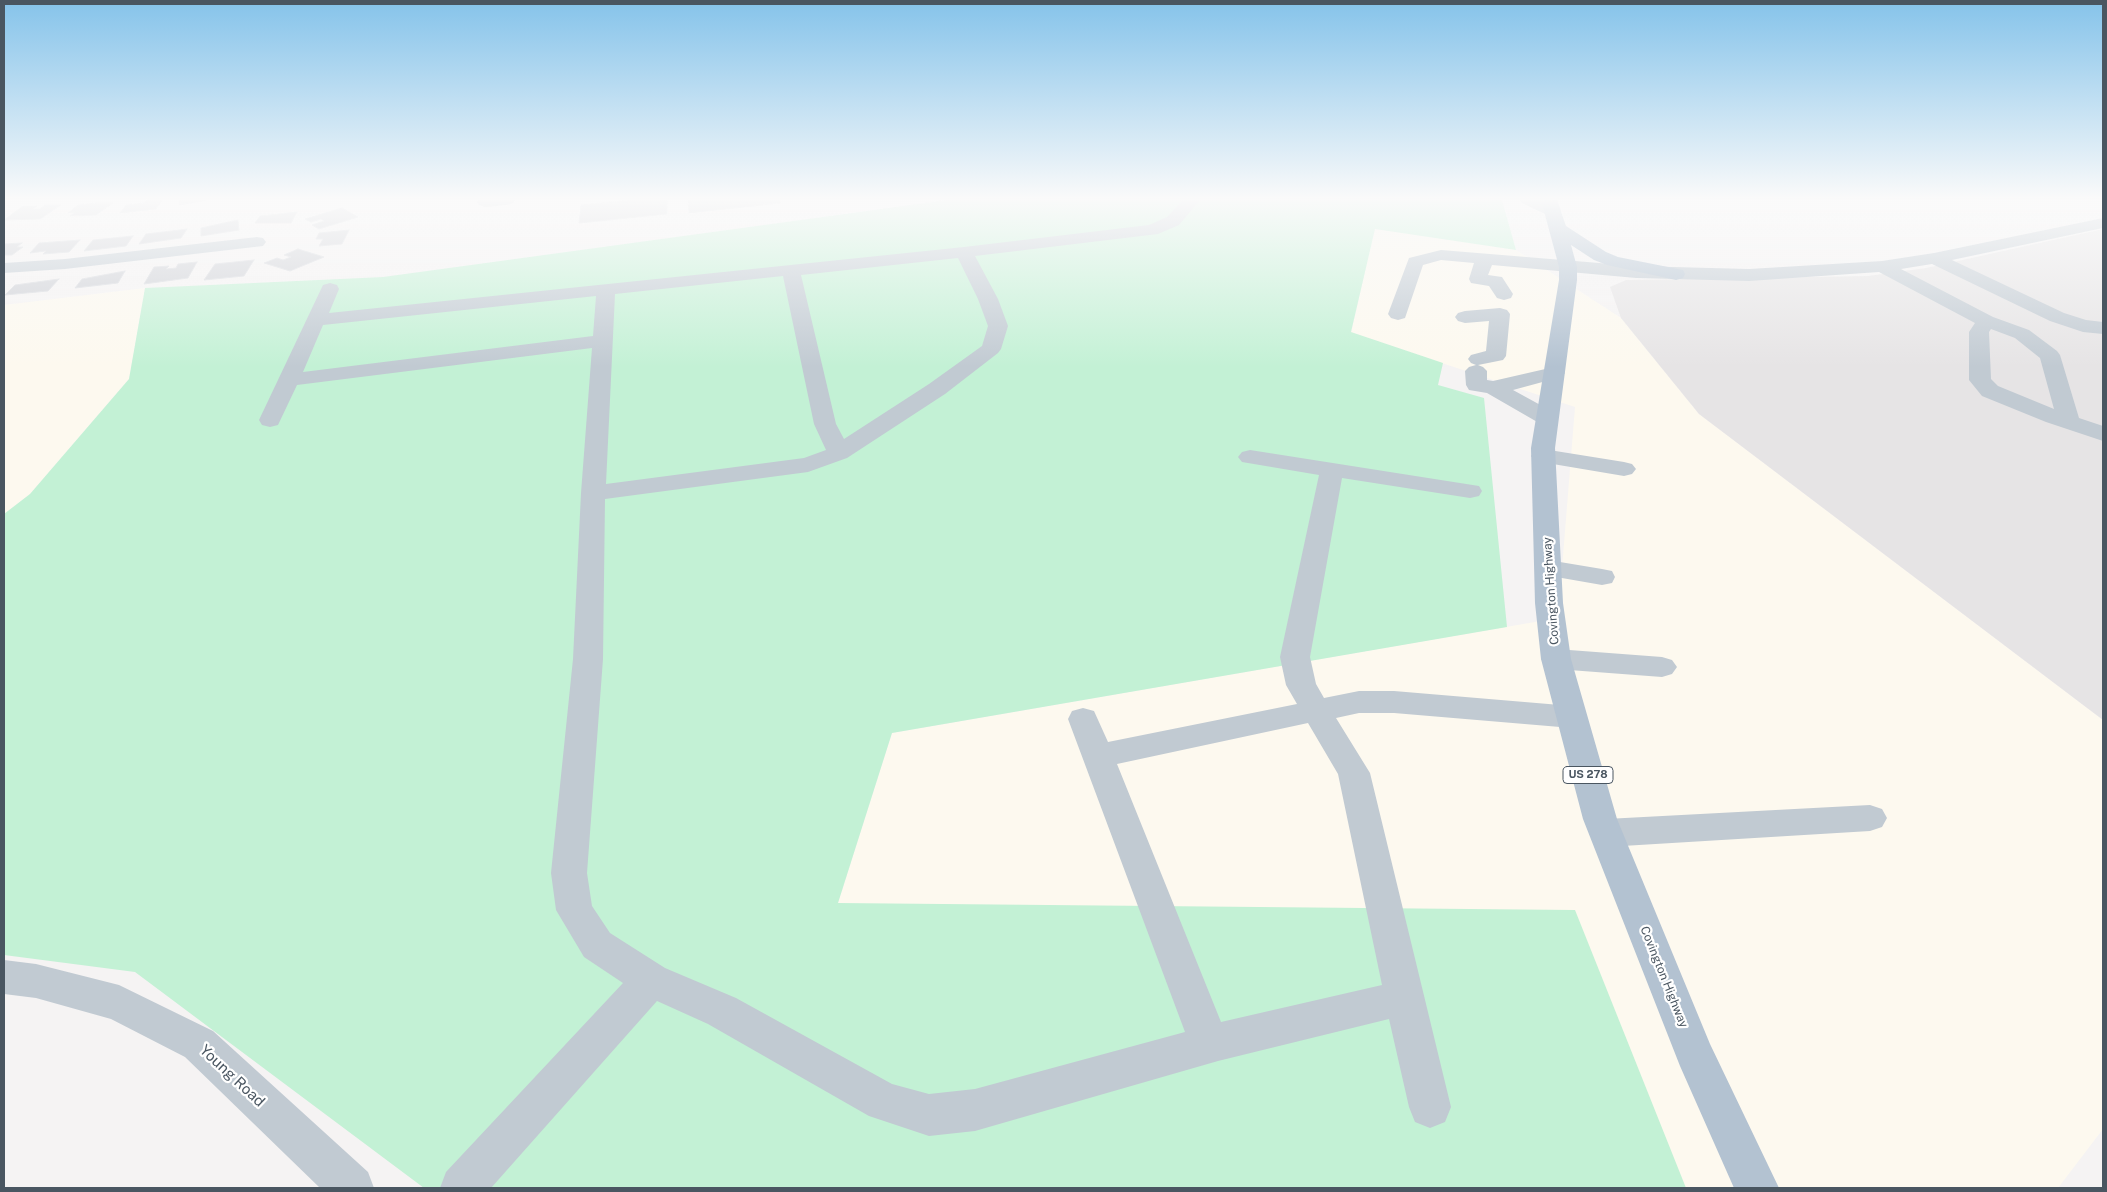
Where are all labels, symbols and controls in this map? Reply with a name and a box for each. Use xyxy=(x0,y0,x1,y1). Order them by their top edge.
street label: Covington Highway xyxy=(1540,537,1562,645)
road number: US 278 xyxy=(1563,766,1613,784)
street label: Covington Highway xyxy=(1637,924,1691,1030)
street label: Young Road xyxy=(196,1041,268,1111)

